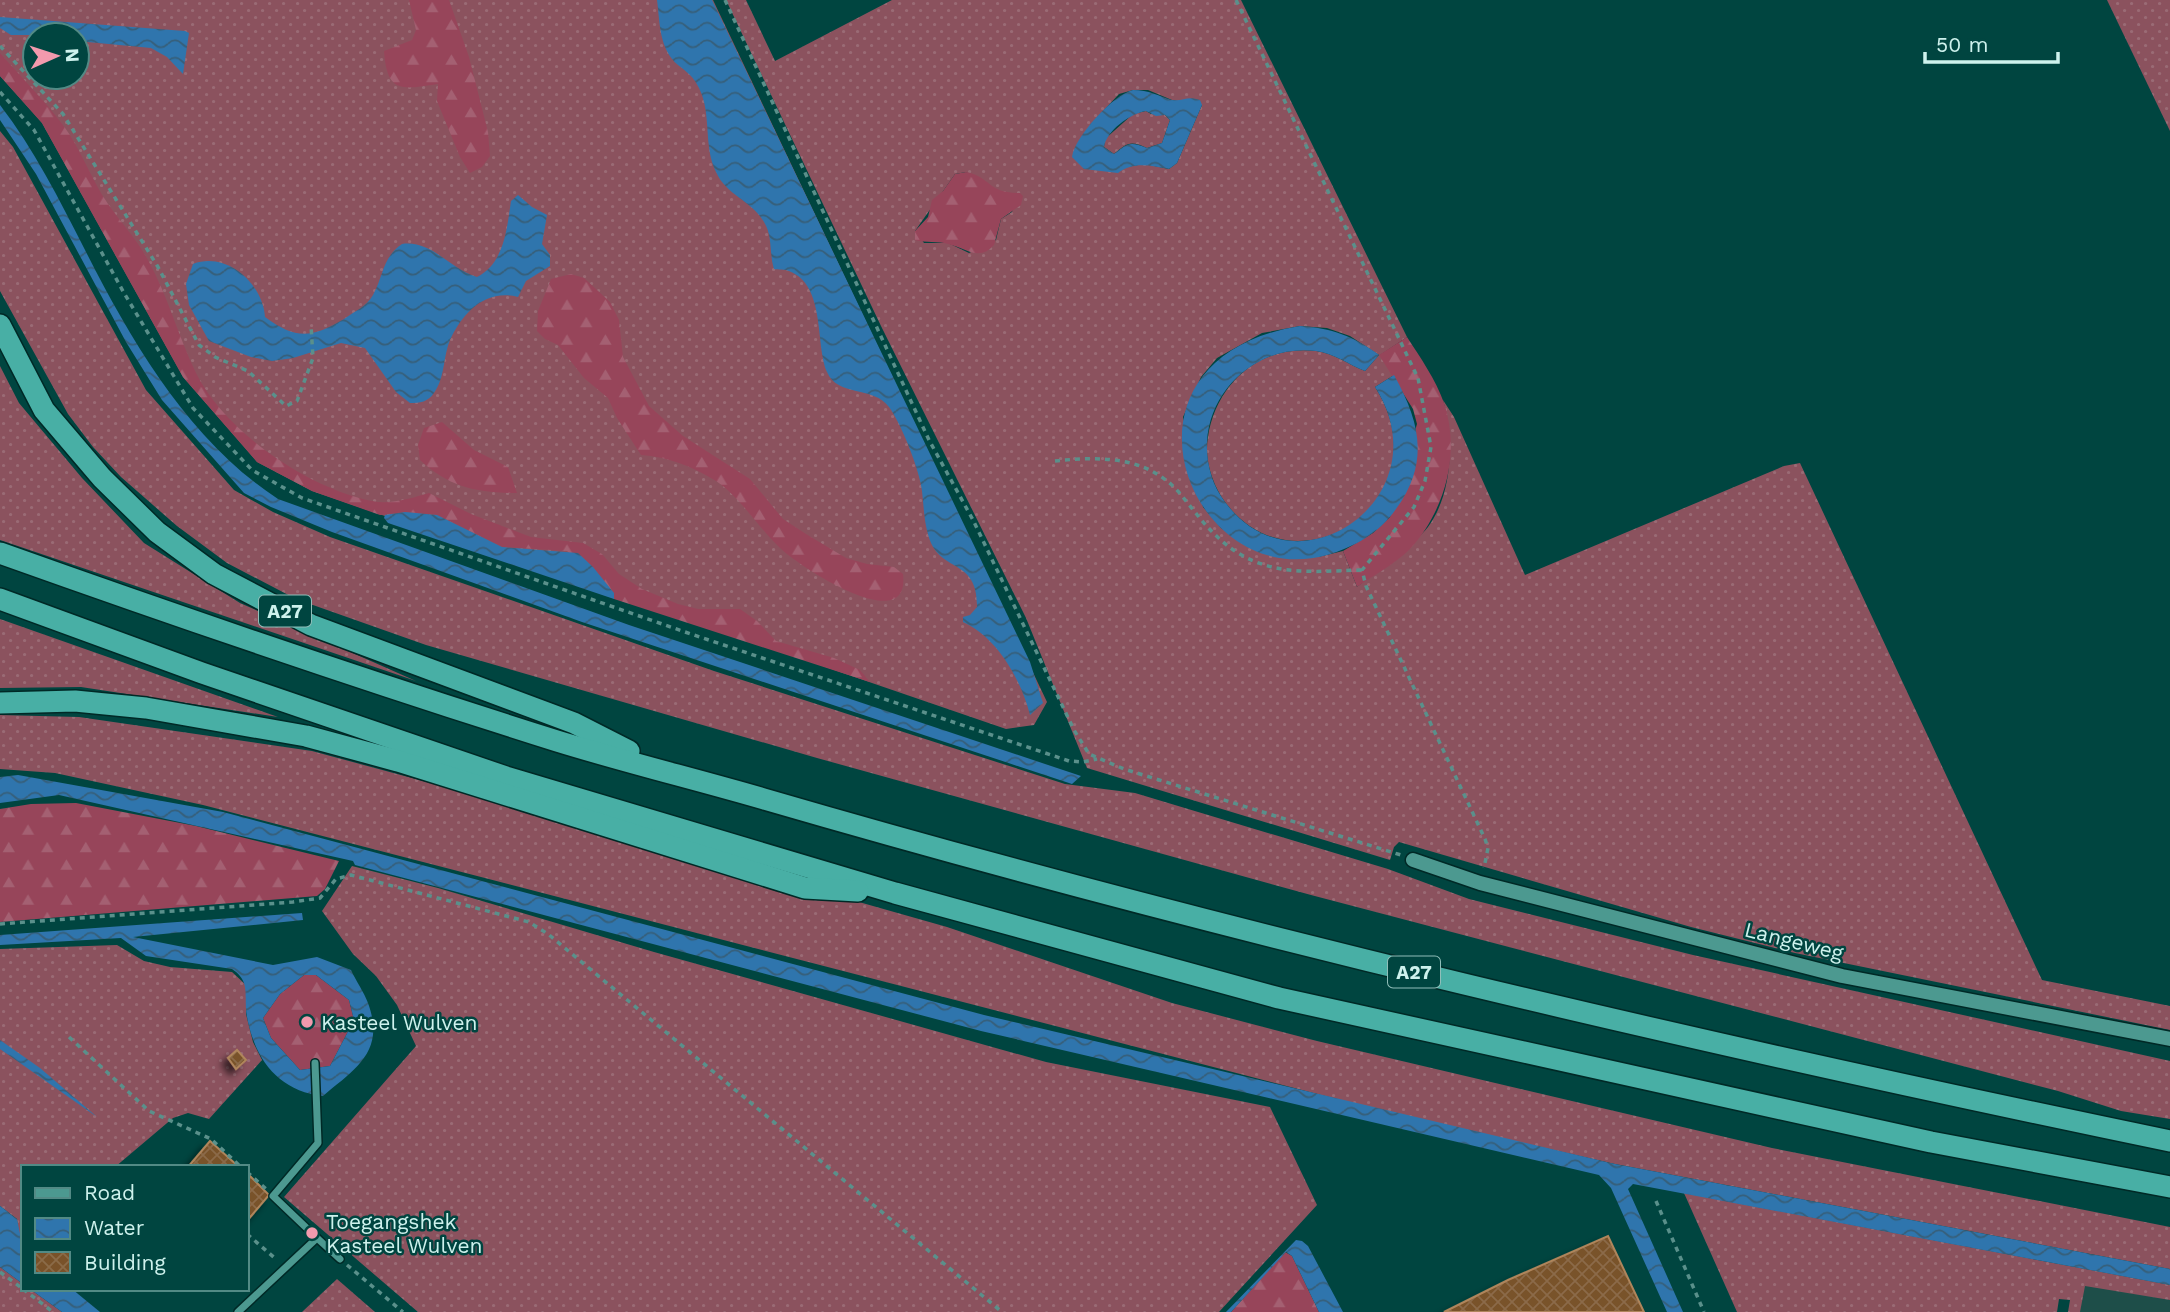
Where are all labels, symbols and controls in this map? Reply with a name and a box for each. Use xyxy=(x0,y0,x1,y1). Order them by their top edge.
north arrow xyxy=(21,21,91,91)
scale bar xyxy=(1925,21,2058,65)
text: 50 m xyxy=(1936,32,1988,57)
text: N xyxy=(61,47,84,63)
road number: A27 xyxy=(259,596,311,626)
street label: Langeweg xyxy=(1742,917,1847,966)
road number: A27 xyxy=(1388,956,1440,988)
place label: Kasteel Wulven xyxy=(321,1010,478,1035)
marker: Kasteel Wulven xyxy=(299,1014,315,1030)
legend xyxy=(21,1165,248,1291)
text: Road xyxy=(84,1180,135,1205)
place label: Toegangshek Kasteel Wulven xyxy=(326,1209,483,1258)
text: Water xyxy=(84,1215,145,1240)
marker: Toegangshek Kasteel Wulven xyxy=(304,1225,320,1241)
text: Building xyxy=(84,1250,166,1275)

